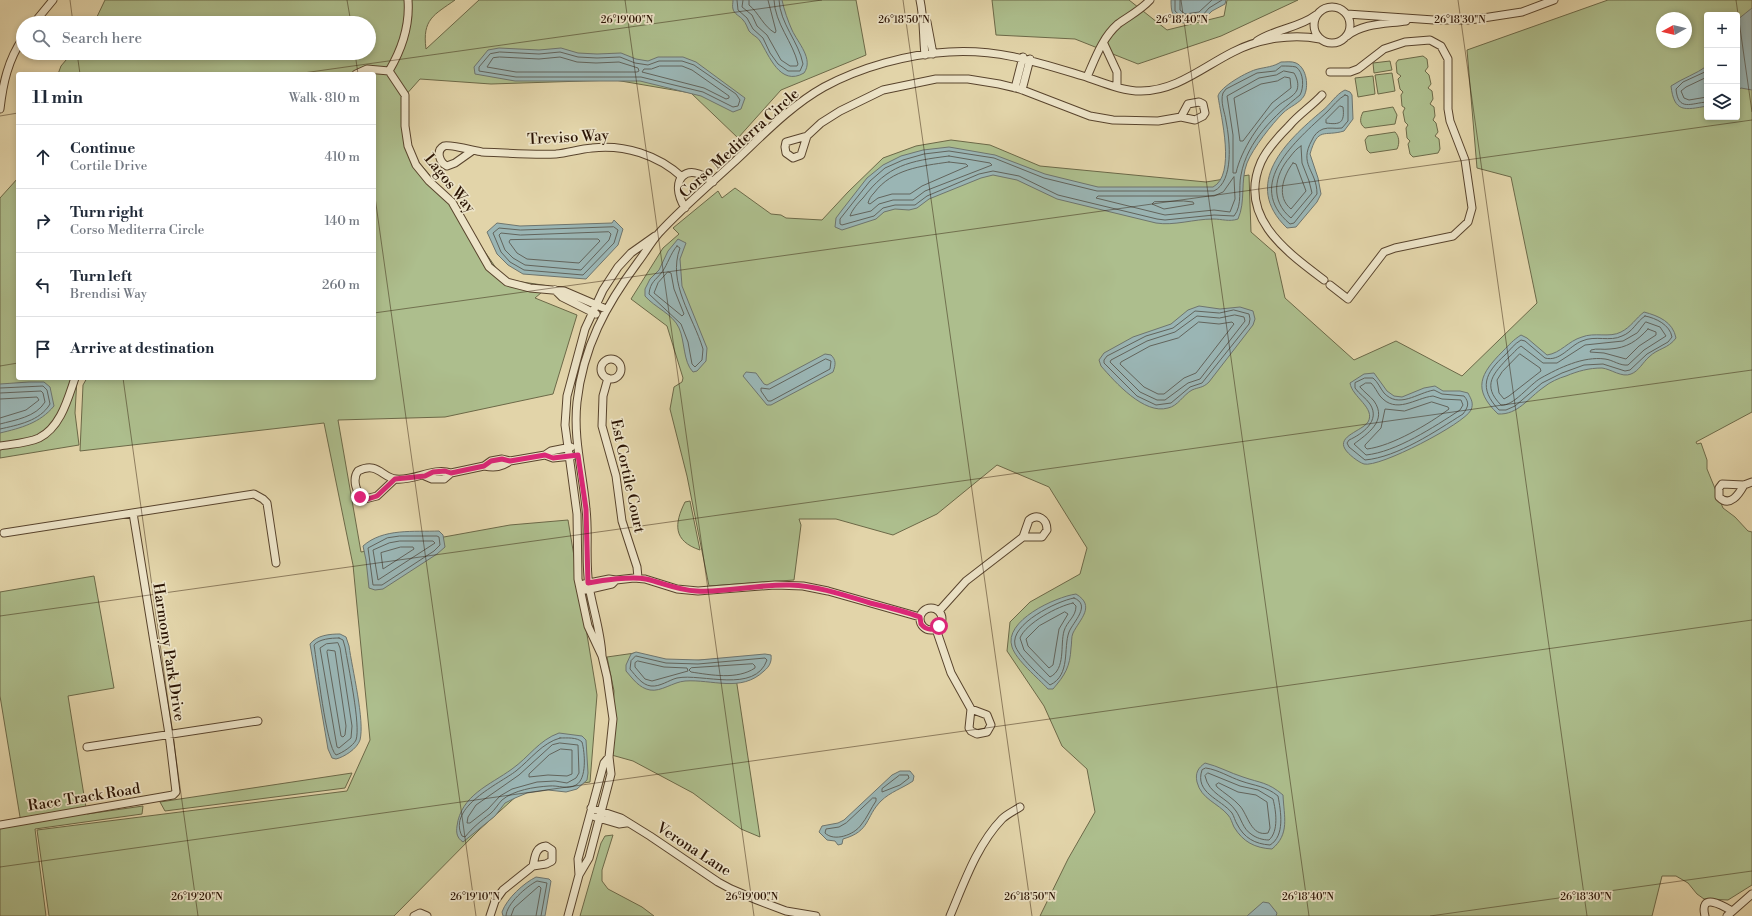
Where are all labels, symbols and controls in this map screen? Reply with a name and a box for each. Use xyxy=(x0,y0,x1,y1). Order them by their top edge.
north arrow xyxy=(1656,12,1692,48)
map controls xyxy=(1704,12,1740,120)
button: + xyxy=(1704,12,1740,48)
text: 26°19'00"N xyxy=(601,14,654,26)
text: 26°18'50"N xyxy=(878,14,930,26)
text: 26°18'40"N xyxy=(1156,14,1208,26)
text: 26°18'30"N xyxy=(1434,14,1486,26)
search box xyxy=(16,16,376,60)
icon: search xyxy=(30,27,52,49)
text: Search here xyxy=(62,29,142,48)
button: − xyxy=(1704,48,1740,84)
street label: Corso Mediterra Circle xyxy=(675,84,803,202)
button: layers xyxy=(1704,84,1740,120)
text: 11 min xyxy=(32,87,83,109)
text: Walk · 810 m xyxy=(289,90,360,106)
street label: Treviso Way xyxy=(527,126,610,149)
text: Continue xyxy=(70,139,135,158)
icon: ahead xyxy=(32,146,54,168)
text: 410 m xyxy=(324,149,360,165)
street label: Lagos Way xyxy=(420,150,480,217)
text: Cortile Drive xyxy=(70,158,147,174)
text: Turn right xyxy=(70,203,144,222)
icon: right xyxy=(32,210,54,232)
text: 140 m xyxy=(324,213,360,229)
text: Corso Mediterra Circle xyxy=(70,222,204,238)
text: Turn left xyxy=(70,267,132,286)
icon: left xyxy=(32,274,54,296)
text: 260 m xyxy=(322,277,360,293)
text: Brendisi Way xyxy=(70,286,147,302)
icon: arrive xyxy=(32,338,54,360)
text: Arrive at destination xyxy=(70,339,214,358)
street label: Est Cortile Court xyxy=(606,417,649,535)
route end xyxy=(351,488,369,506)
street label: Harmony Park Drive xyxy=(148,582,189,723)
route start xyxy=(930,617,948,635)
street label: Race Track Road xyxy=(26,779,142,816)
street label: Verona Lane xyxy=(652,818,735,881)
text: 26°19'20"N xyxy=(171,891,223,903)
text: 26°19'10"N xyxy=(450,891,500,903)
text: 26°19'00"N xyxy=(726,891,779,903)
text: 26°18'50"N xyxy=(1004,891,1056,903)
text: 26°18'40"N xyxy=(1282,891,1334,903)
text: 26°18'30"N xyxy=(1560,891,1612,903)

